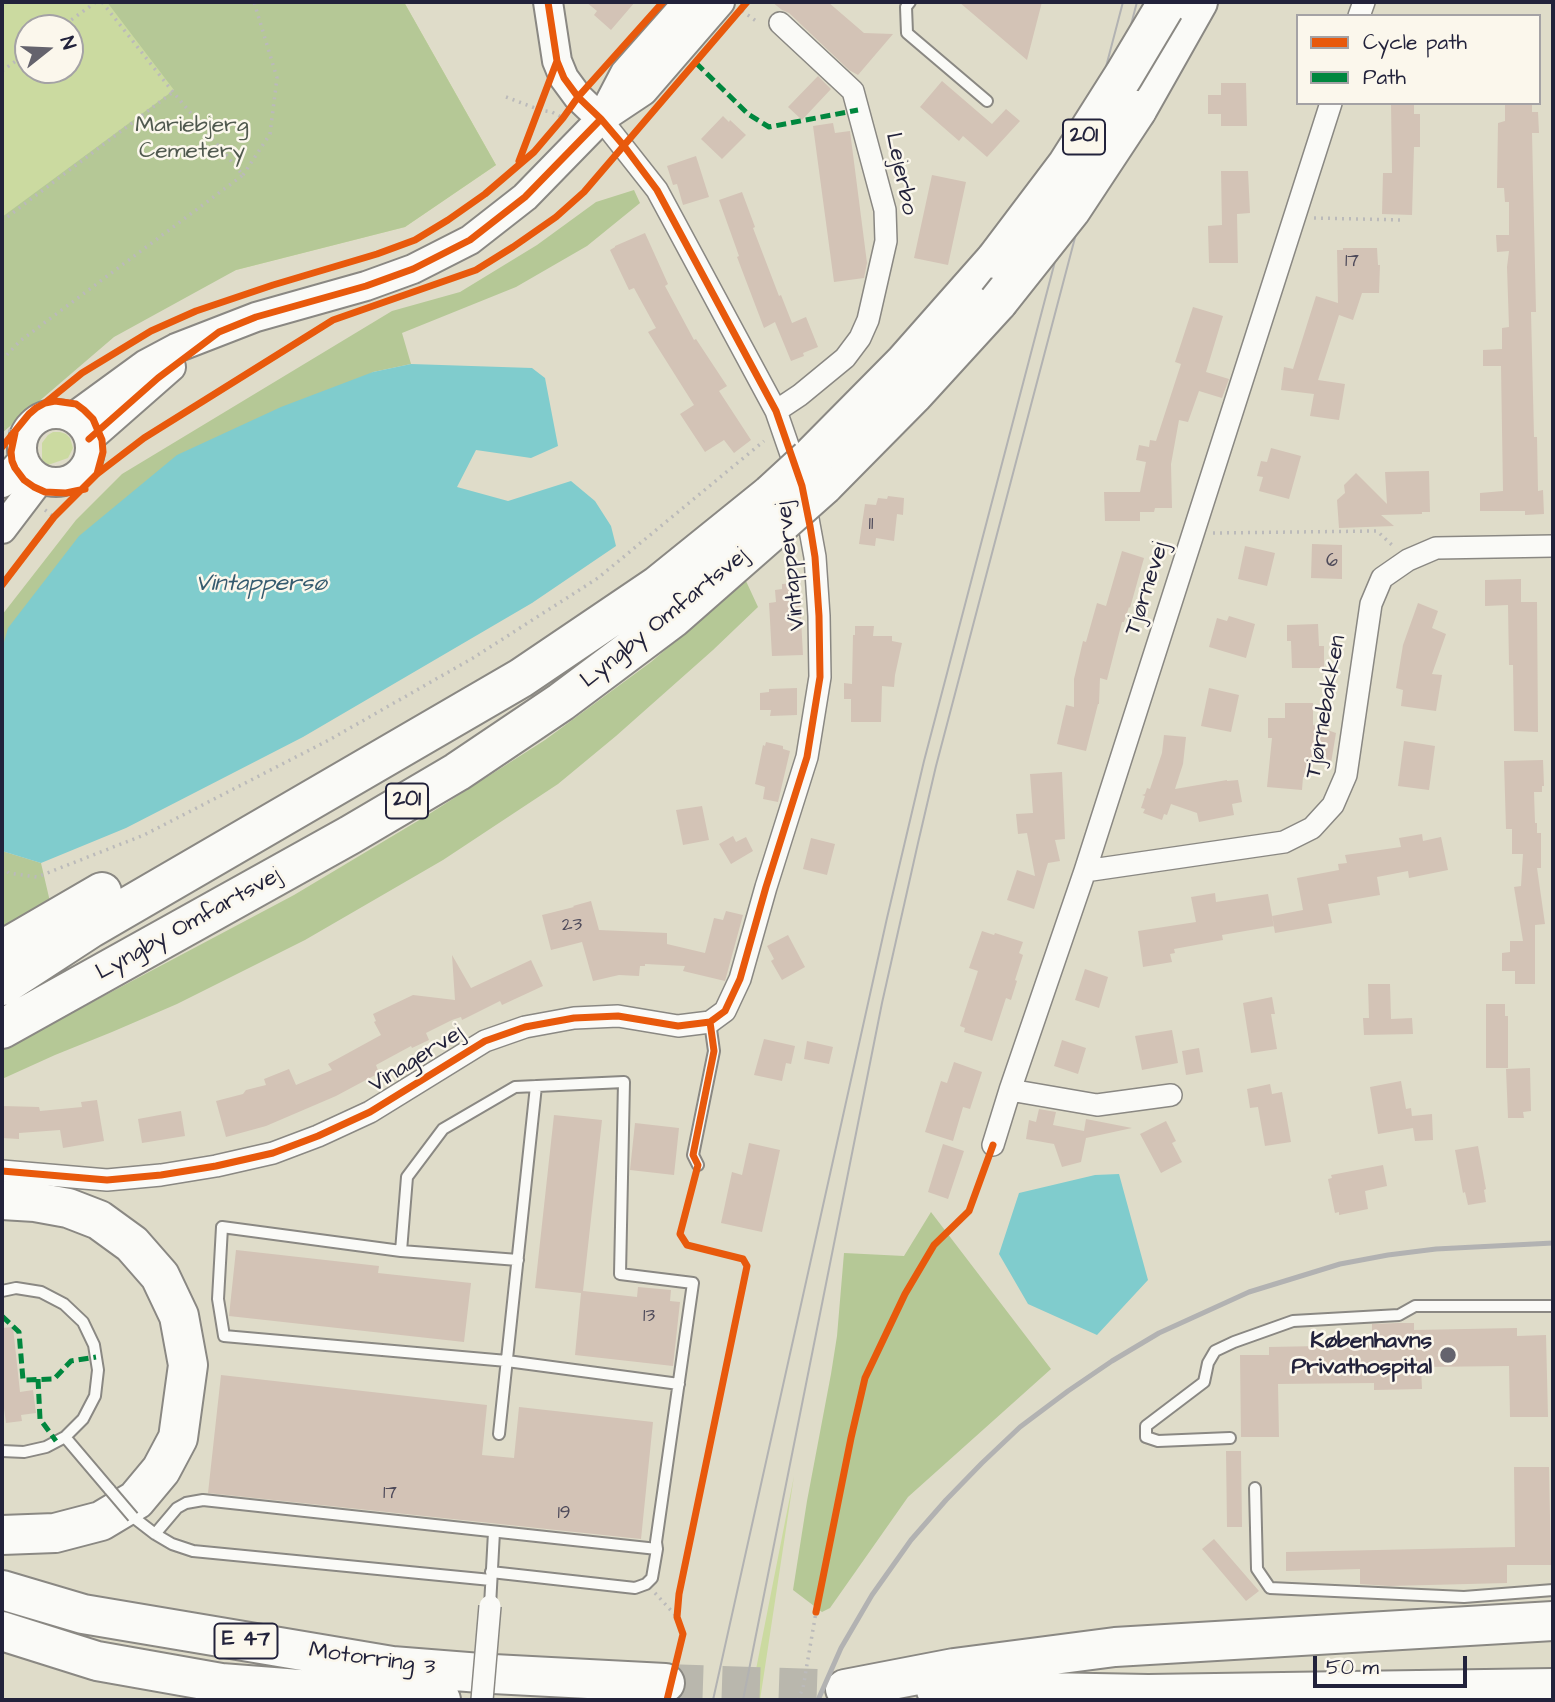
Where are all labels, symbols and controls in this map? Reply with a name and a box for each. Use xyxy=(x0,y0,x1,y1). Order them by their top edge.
north arrow xyxy=(14,14,84,84)
legend xyxy=(1296,14,1541,105)
text: Cycle path xyxy=(1363,28,1467,57)
text: N xyxy=(53,33,82,53)
text: Path xyxy=(1363,63,1406,92)
park label: Mariebjerg Cemetery xyxy=(135,112,249,166)
road number: 201 xyxy=(1063,120,1105,154)
street label: Lejerbo xyxy=(878,130,922,218)
house number: 17 xyxy=(1345,251,1359,273)
street label: Vintappervej xyxy=(772,500,812,632)
house number: 11 xyxy=(869,514,873,536)
street label: Tjørnevej xyxy=(1120,539,1176,639)
street label: Lyngby Omfartsvej xyxy=(576,543,754,695)
house number: 6 xyxy=(1326,551,1338,573)
water label: Vintappersø xyxy=(195,571,327,599)
street label: Tjørnebakken xyxy=(1301,633,1353,781)
road number: 201 xyxy=(386,784,428,818)
street label: Lyngby Omfartsvej xyxy=(92,863,286,987)
house number: 23 xyxy=(562,915,582,937)
street label: Vinagervej xyxy=(365,1020,469,1100)
house number: 13 xyxy=(643,1306,655,1328)
place label: Københavns Privathospital xyxy=(1291,1328,1432,1382)
marker: Københavns Privathospital xyxy=(1438,1345,1458,1365)
house number: 17 xyxy=(383,1483,397,1505)
house number: 19 xyxy=(557,1503,571,1525)
road number: E 47 xyxy=(215,1624,278,1658)
street label: Motorring 3 xyxy=(307,1637,437,1683)
scale bar xyxy=(1317,1642,1471,1686)
text: 50 m xyxy=(1326,1653,1379,1682)

